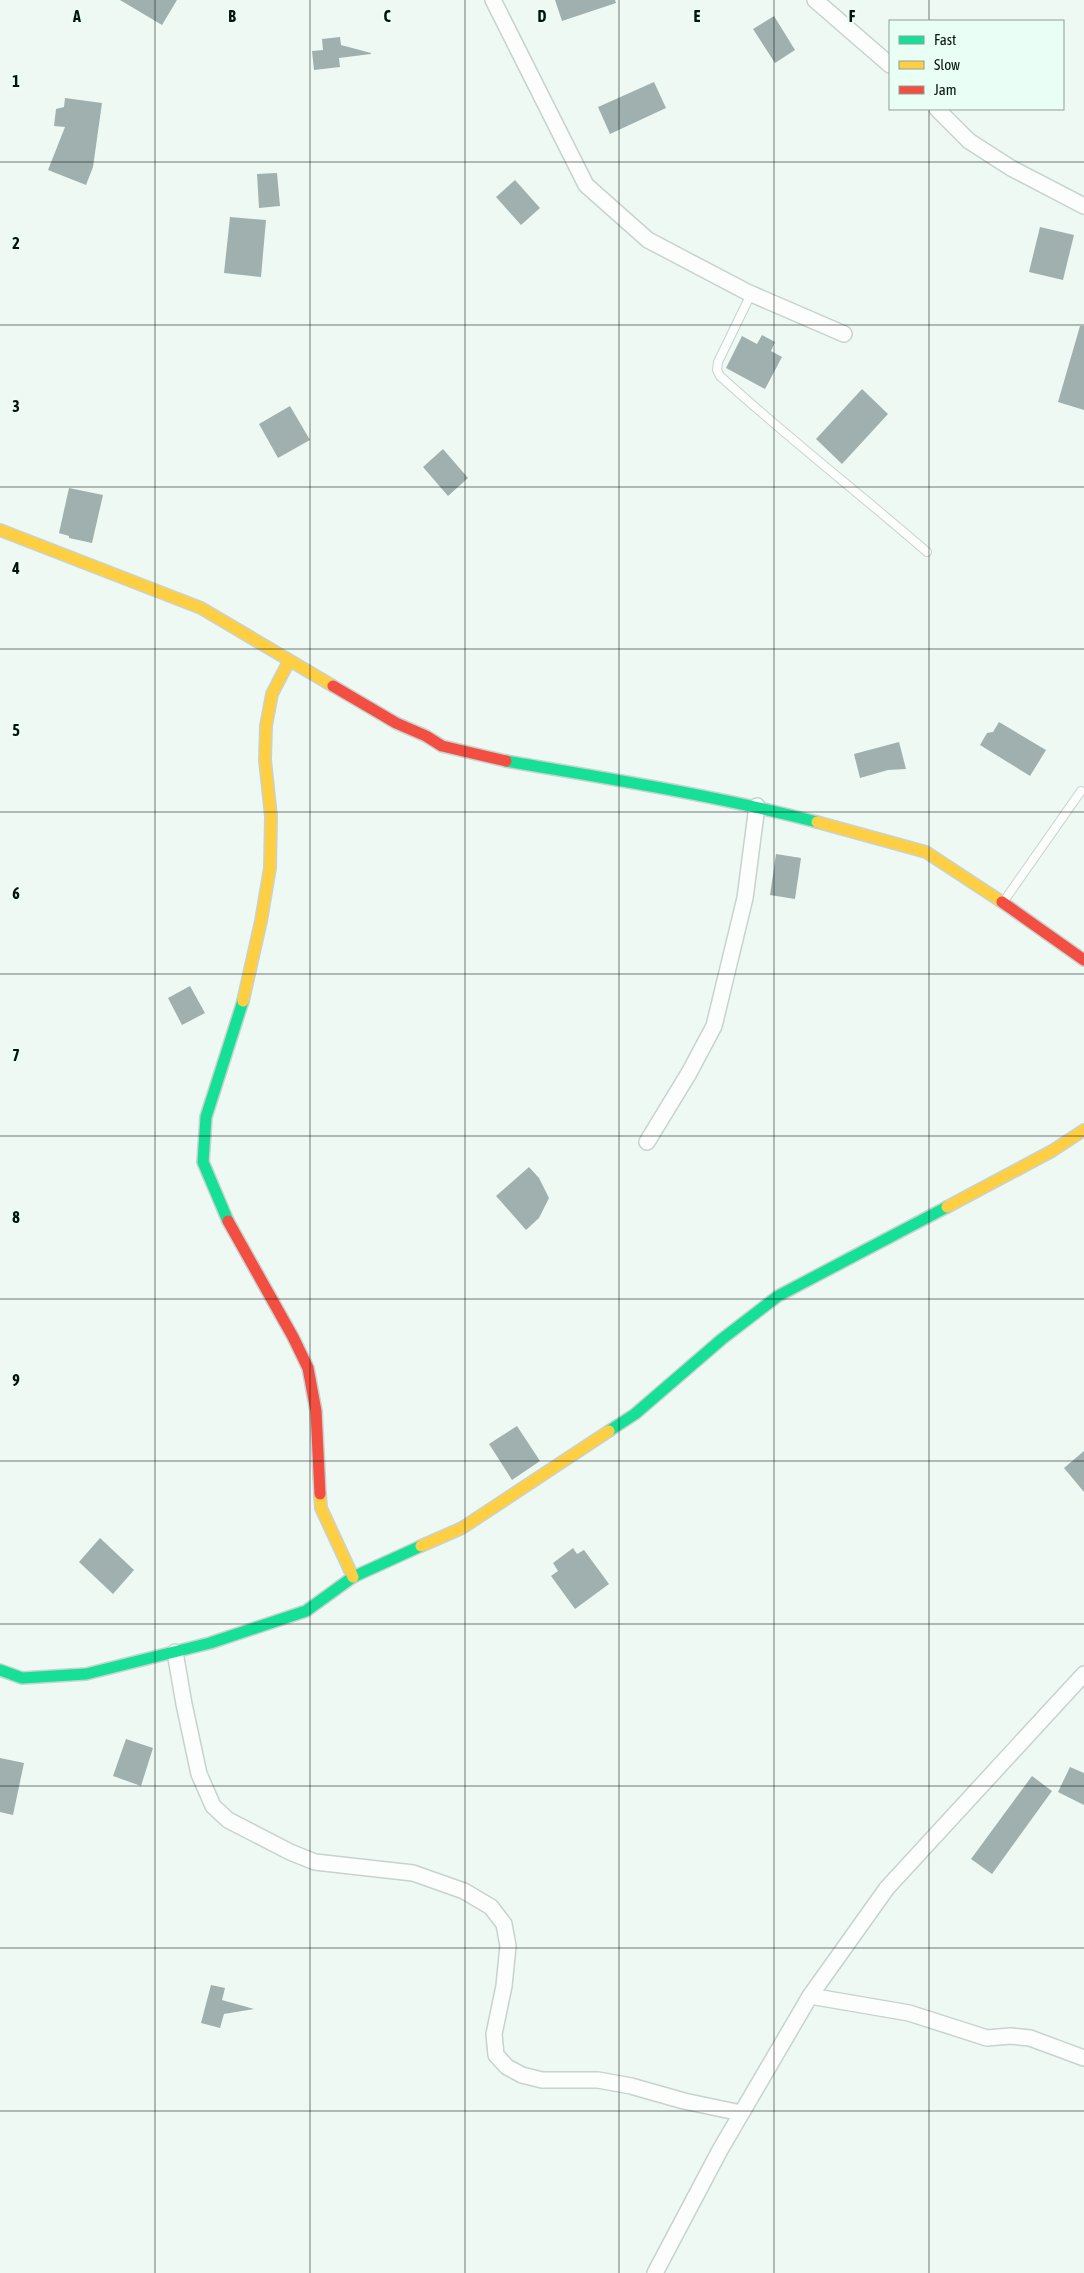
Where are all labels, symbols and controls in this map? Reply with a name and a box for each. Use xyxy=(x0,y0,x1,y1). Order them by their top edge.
text: A xyxy=(72,7,81,25)
text: B xyxy=(228,7,236,25)
text: C xyxy=(383,7,391,25)
text: D xyxy=(538,7,547,25)
text: E xyxy=(694,7,701,25)
text: F xyxy=(849,7,856,25)
legend xyxy=(889,20,1064,110)
text: Fast xyxy=(934,31,956,48)
text: Slow xyxy=(934,56,960,73)
text: 1 xyxy=(12,72,20,90)
text: Jam xyxy=(934,81,957,98)
text: 2 xyxy=(12,234,20,252)
text: 3 xyxy=(12,397,20,415)
text: 4 xyxy=(11,559,20,577)
text: 5 xyxy=(12,721,20,739)
text: 6 xyxy=(12,884,20,902)
text: 7 xyxy=(12,1046,20,1064)
text: 8 xyxy=(12,1208,20,1226)
text: 9 xyxy=(12,1371,20,1389)

